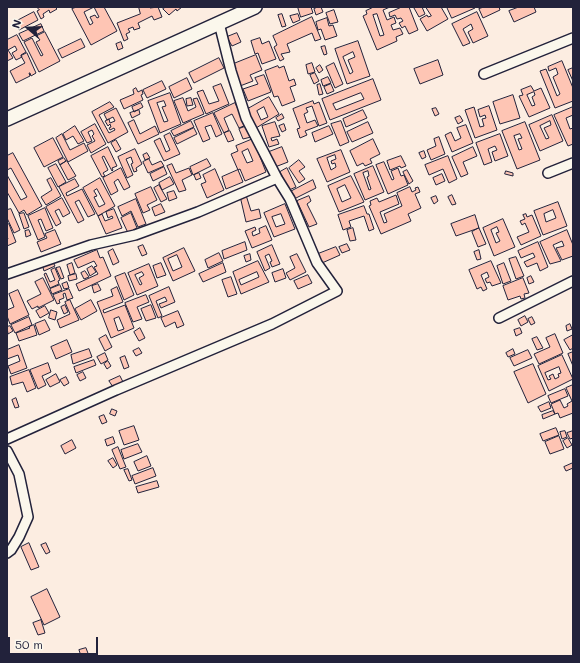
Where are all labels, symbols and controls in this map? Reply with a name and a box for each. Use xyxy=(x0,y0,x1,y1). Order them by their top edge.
north arrow xyxy=(8,8,48,48)
text: N xyxy=(8,18,25,30)
scale bar xyxy=(10,629,100,655)
text: 50 m xyxy=(15,636,43,652)

